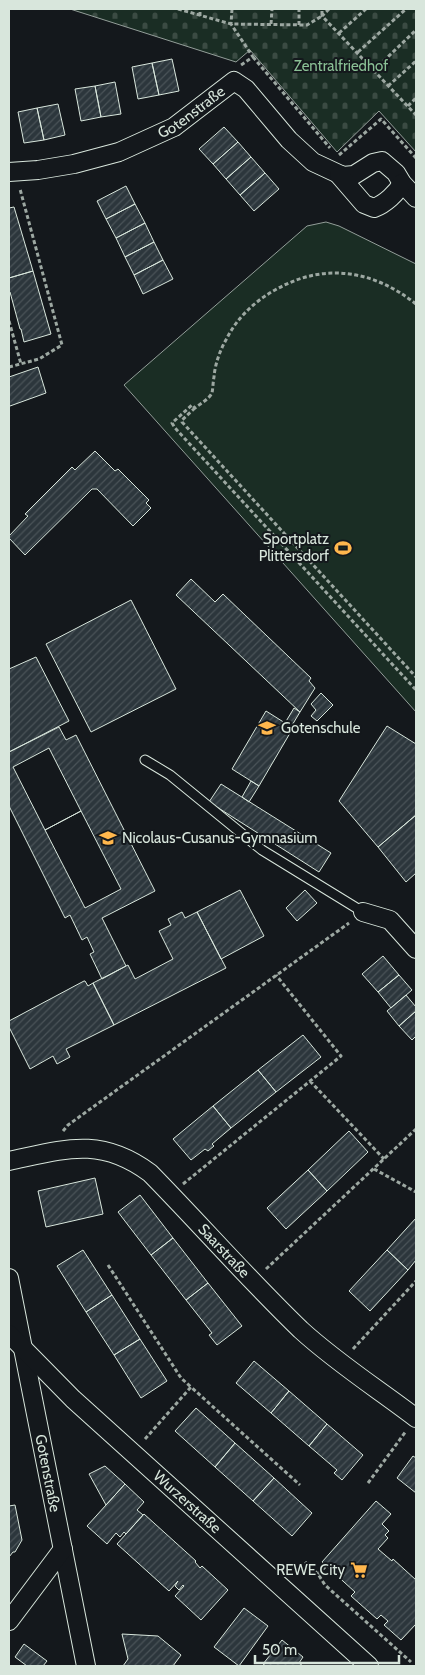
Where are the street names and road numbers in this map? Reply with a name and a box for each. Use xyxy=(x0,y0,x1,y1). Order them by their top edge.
street label: Gotenstraße xyxy=(155,82,229,142)
street label: Saarstraße xyxy=(194,1220,254,1282)
street label: Gotenstraße xyxy=(31,1433,64,1514)
street label: Wurzerstraße xyxy=(150,1467,225,1537)

